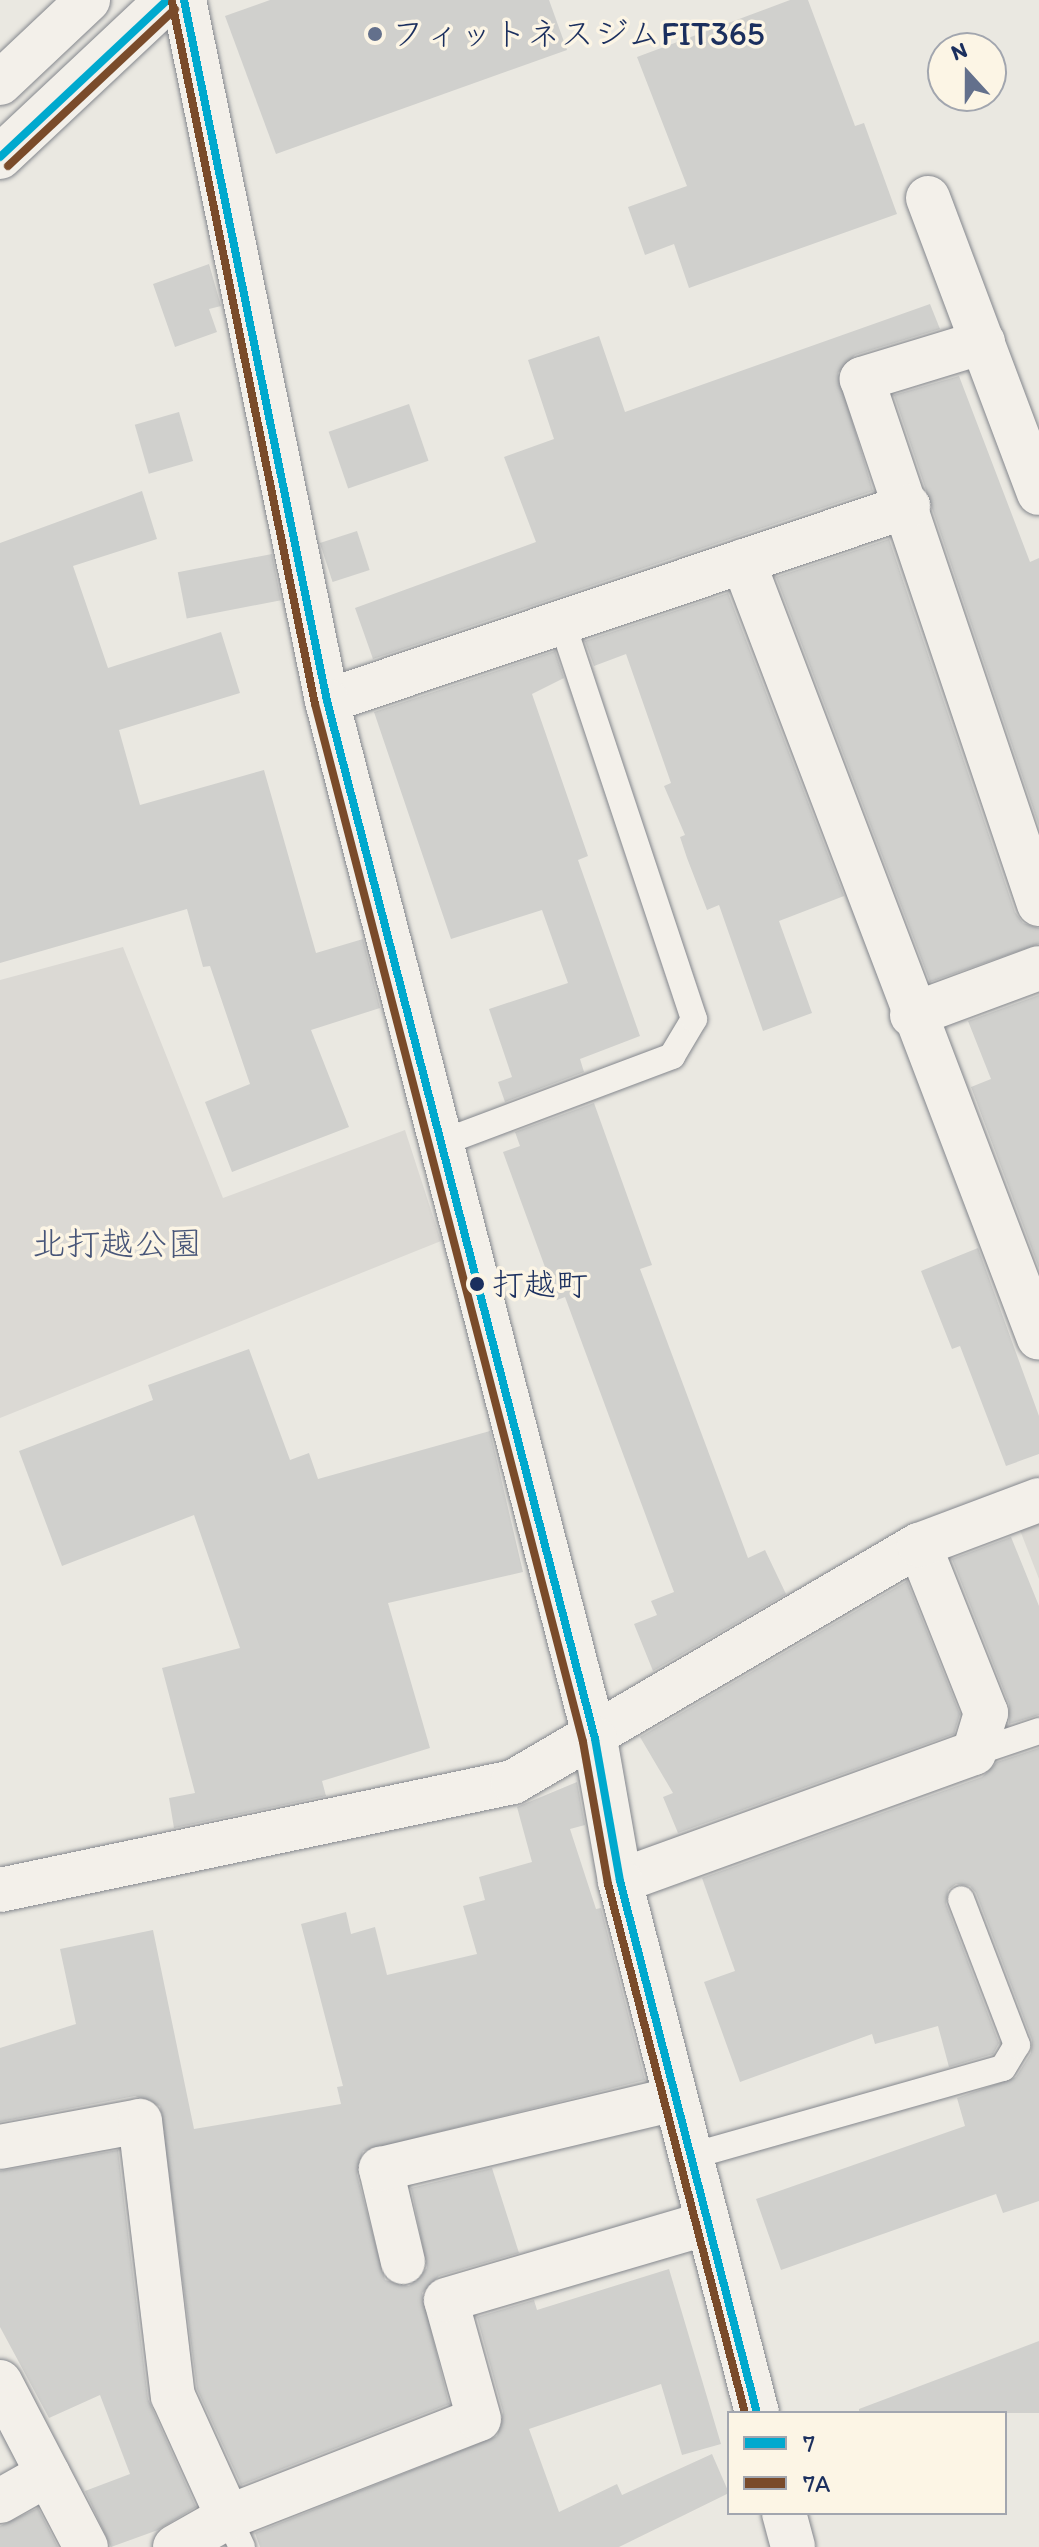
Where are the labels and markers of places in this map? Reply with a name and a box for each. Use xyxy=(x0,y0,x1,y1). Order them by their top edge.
place label: フィットネスジムFIT365 xyxy=(391,14,767,54)
marker: フィットネスジムFIT365 xyxy=(366,25,384,43)
place label: 打越町 xyxy=(492,1265,588,1303)
marker: 打越町 xyxy=(469,1276,485,1292)

